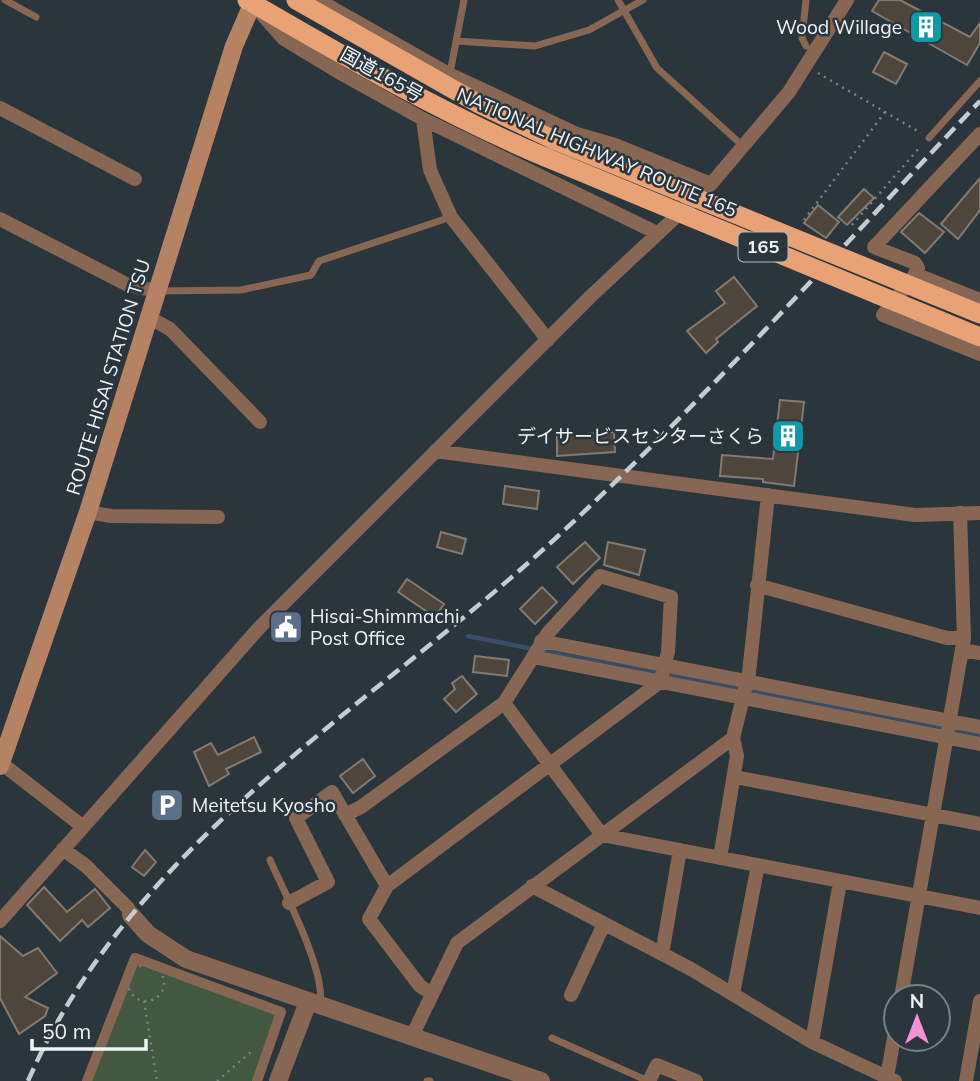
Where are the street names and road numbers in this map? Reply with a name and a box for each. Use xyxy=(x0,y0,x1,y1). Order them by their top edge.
street label: 国道165号 xyxy=(336,41,428,107)
street label: NATIONAL HIGHWAY ROUTE 165 xyxy=(453,82,741,222)
road number: 165 xyxy=(738,232,788,262)
street label: ROUTE HISAI STATION TSU xyxy=(61,256,155,498)

